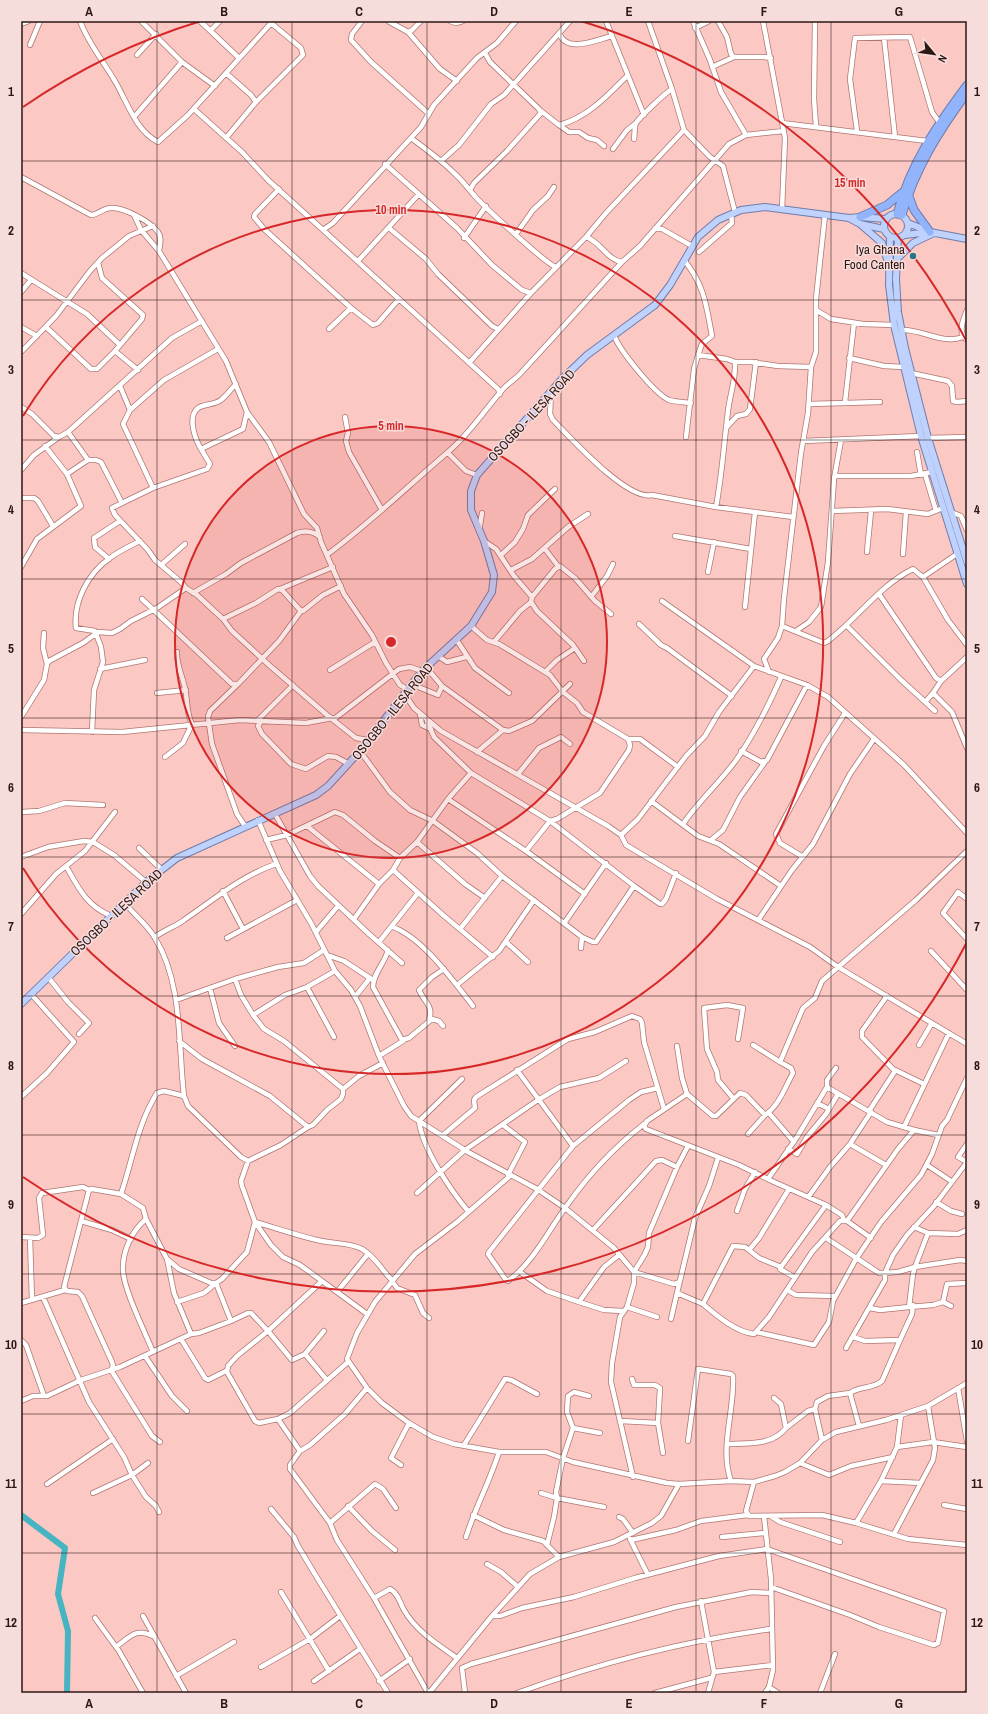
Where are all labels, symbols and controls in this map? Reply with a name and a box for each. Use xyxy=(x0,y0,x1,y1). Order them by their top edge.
text: A xyxy=(85,3,93,20)
text: B xyxy=(220,3,228,20)
text: C xyxy=(355,3,363,20)
text: D xyxy=(490,3,498,20)
text: E xyxy=(625,3,633,20)
text: F xyxy=(761,3,768,20)
text: G xyxy=(895,3,903,20)
north arrow xyxy=(914,34,954,74)
text: N xyxy=(935,53,950,65)
text: 1 xyxy=(8,83,14,100)
text: 1 xyxy=(974,83,980,100)
text: 15 min xyxy=(834,175,866,191)
text: 10 min xyxy=(375,202,407,218)
text: 2 xyxy=(8,222,14,239)
text: 2 xyxy=(974,222,980,239)
place label: Iya Ghana Food Canten xyxy=(844,241,905,273)
marker: Iya Ghana Food Canten xyxy=(908,251,918,261)
text: 3 xyxy=(8,361,14,378)
text: 3 xyxy=(974,361,980,378)
street label: OSOGBO - ILESA ROAD xyxy=(484,365,579,465)
text: 5 min xyxy=(378,418,404,434)
text: 4 xyxy=(8,501,14,518)
text: 4 xyxy=(974,501,980,518)
centre of rings xyxy=(384,635,398,649)
text: 5 xyxy=(8,640,14,657)
text: 5 xyxy=(974,640,980,657)
street label: OSOGBO - ILESA ROAD xyxy=(348,659,437,763)
text: 6 xyxy=(8,779,14,796)
text: 6 xyxy=(974,779,980,796)
street label: OSOGBO - ILESA ROAD xyxy=(67,865,166,960)
text: 7 xyxy=(8,918,14,935)
text: 7 xyxy=(974,918,980,935)
text: 8 xyxy=(8,1057,14,1074)
text: 8 xyxy=(974,1057,980,1074)
text: 9 xyxy=(8,1196,14,1213)
text: 9 xyxy=(974,1196,980,1213)
text: 10 xyxy=(5,1336,17,1353)
text: 10 xyxy=(971,1336,983,1353)
text: 11 xyxy=(5,1475,17,1492)
text: 11 xyxy=(971,1475,983,1492)
text: 12 xyxy=(5,1614,17,1631)
text: 12 xyxy=(971,1614,983,1631)
text: A xyxy=(85,1695,93,1712)
text: B xyxy=(220,1695,228,1712)
text: C xyxy=(355,1695,363,1712)
text: D xyxy=(490,1695,498,1712)
text: E xyxy=(625,1695,633,1712)
text: F xyxy=(761,1695,768,1712)
text: G xyxy=(895,1695,903,1712)

